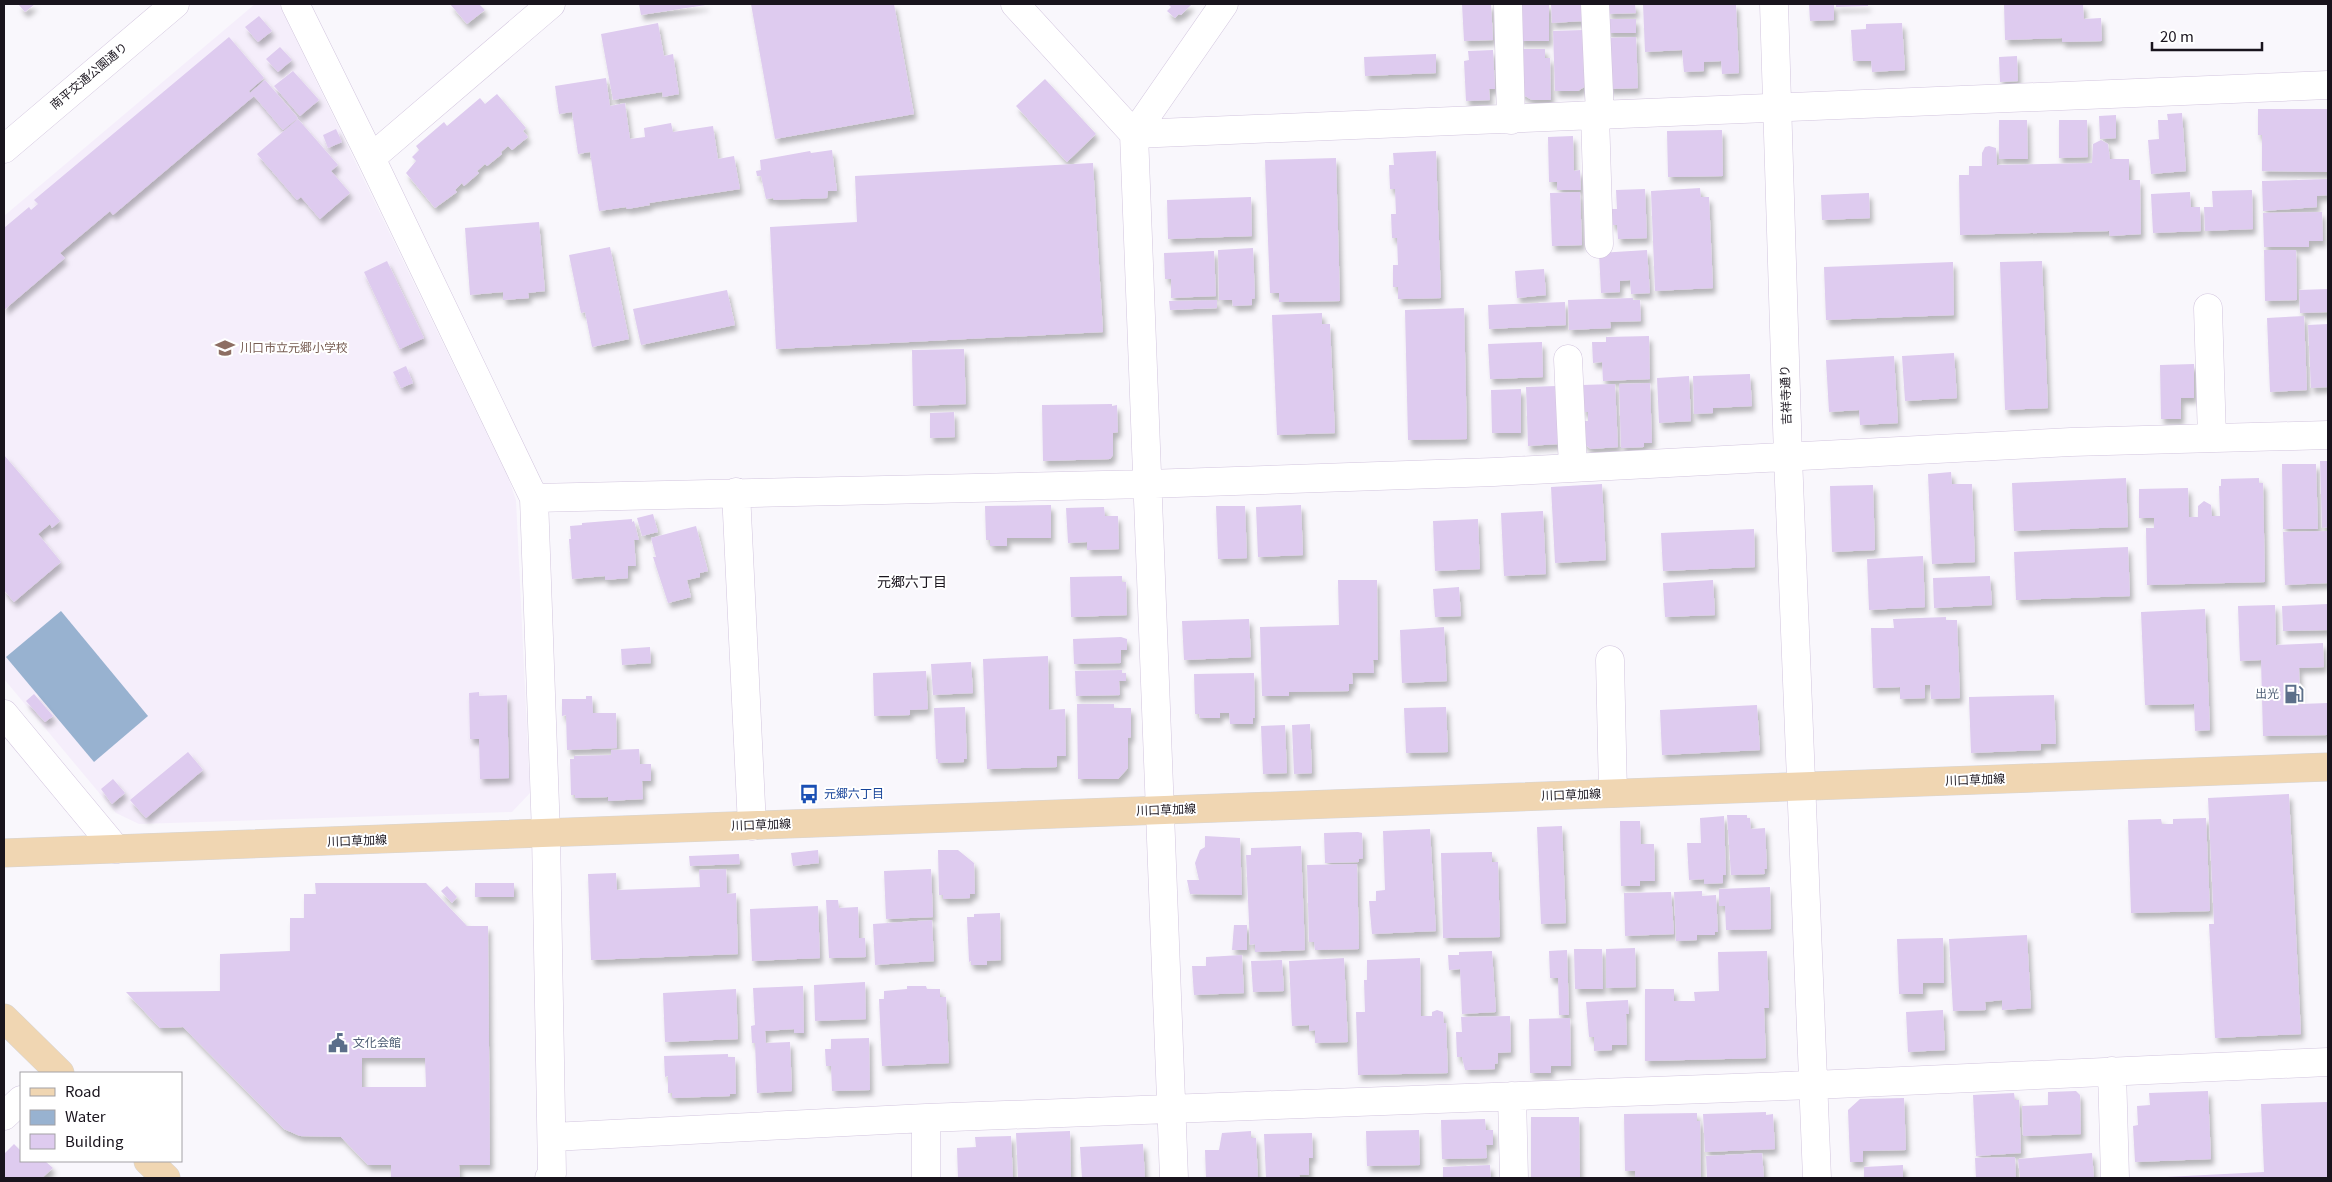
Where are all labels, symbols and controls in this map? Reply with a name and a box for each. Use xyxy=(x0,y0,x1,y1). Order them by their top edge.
scale bar xyxy=(2152,20,2262,52)
text: 20 m xyxy=(2160,25,2194,46)
street label: 南平交通公園通り xyxy=(46,37,130,112)
school or university icon: 川口市立元郷小学校 xyxy=(214,337,236,359)
place label: 川口市立元郷小学校 xyxy=(240,338,348,355)
street label: 吉祥寺通り xyxy=(1775,365,1794,425)
district label: 元郷六丁目 xyxy=(877,571,947,591)
fuel station icon: 出光 xyxy=(2283,683,2305,705)
place label: 出光 xyxy=(2255,684,2279,701)
street label: 川口草加線 xyxy=(1945,769,2005,788)
bus stop icon: 元郷六丁目 xyxy=(798,783,820,805)
place label: 元郷六丁目 xyxy=(824,784,884,801)
street label: 川口草加線 xyxy=(1541,784,1601,803)
street label: 川口草加線 xyxy=(1136,799,1196,818)
street label: 川口草加線 xyxy=(731,814,791,833)
street label: 川口草加線 xyxy=(327,830,387,849)
public building icon: 文化会館 xyxy=(327,1032,349,1054)
place label: 文化会館 xyxy=(353,1033,401,1050)
legend xyxy=(20,1072,182,1162)
text: Road xyxy=(65,1080,101,1101)
text: Water xyxy=(65,1105,106,1126)
text: Building xyxy=(65,1130,124,1151)

